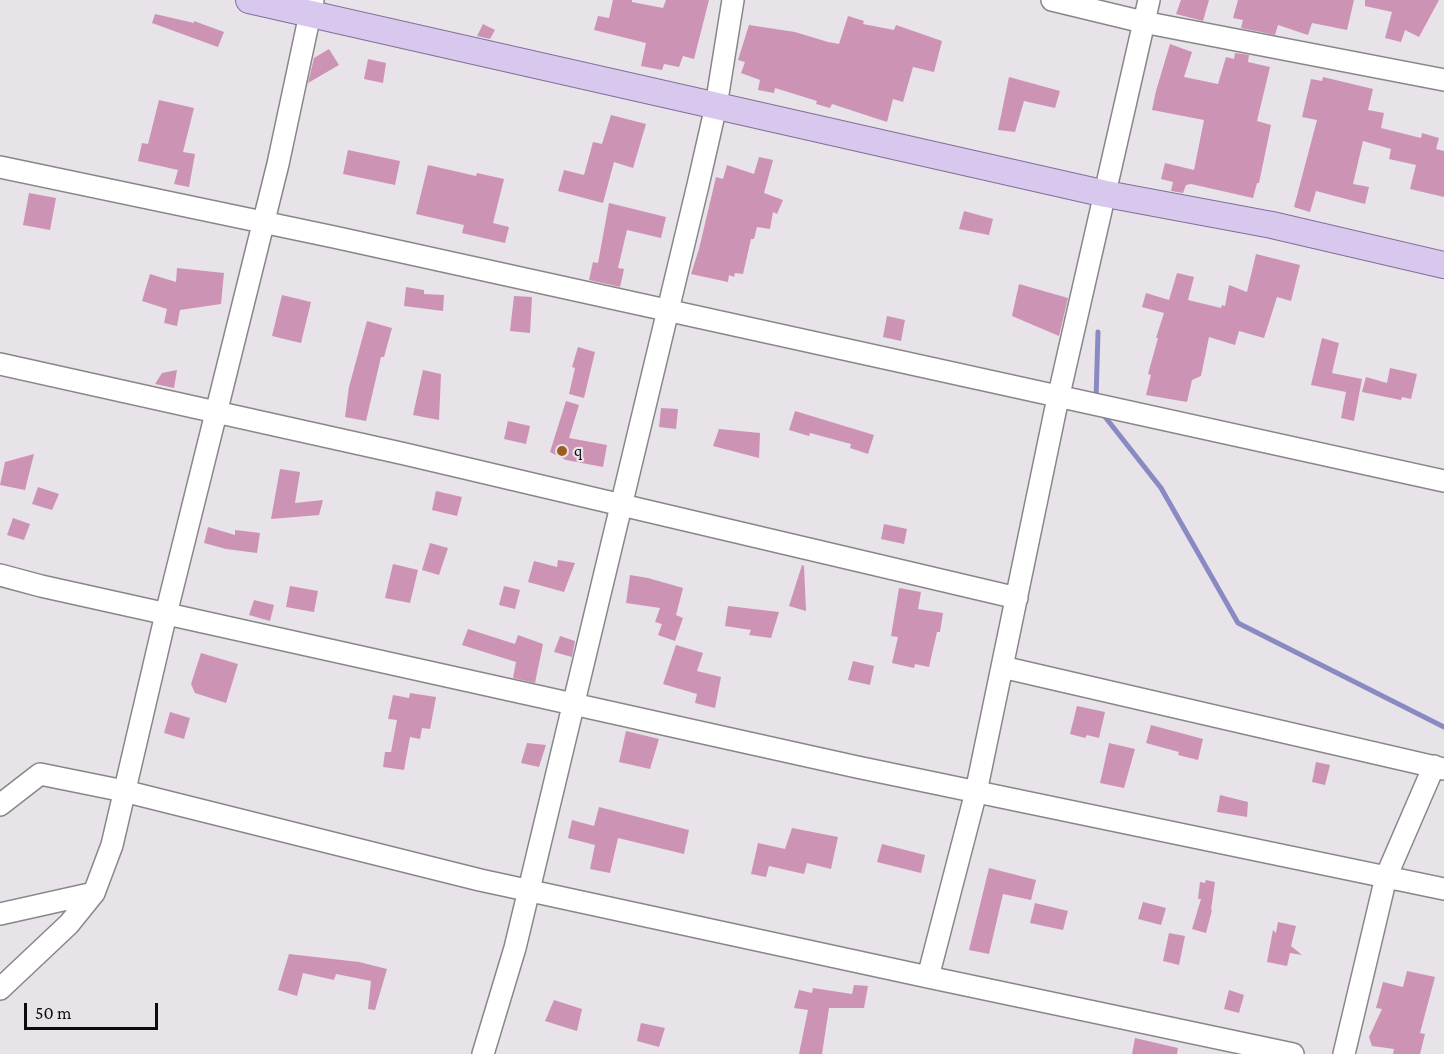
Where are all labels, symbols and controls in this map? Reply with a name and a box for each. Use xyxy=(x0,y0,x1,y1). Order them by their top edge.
place label: q xyxy=(574,441,582,461)
marker: q xyxy=(555,444,569,458)
scale bar xyxy=(27,991,160,1029)
text: 50 m xyxy=(35,1003,72,1023)

